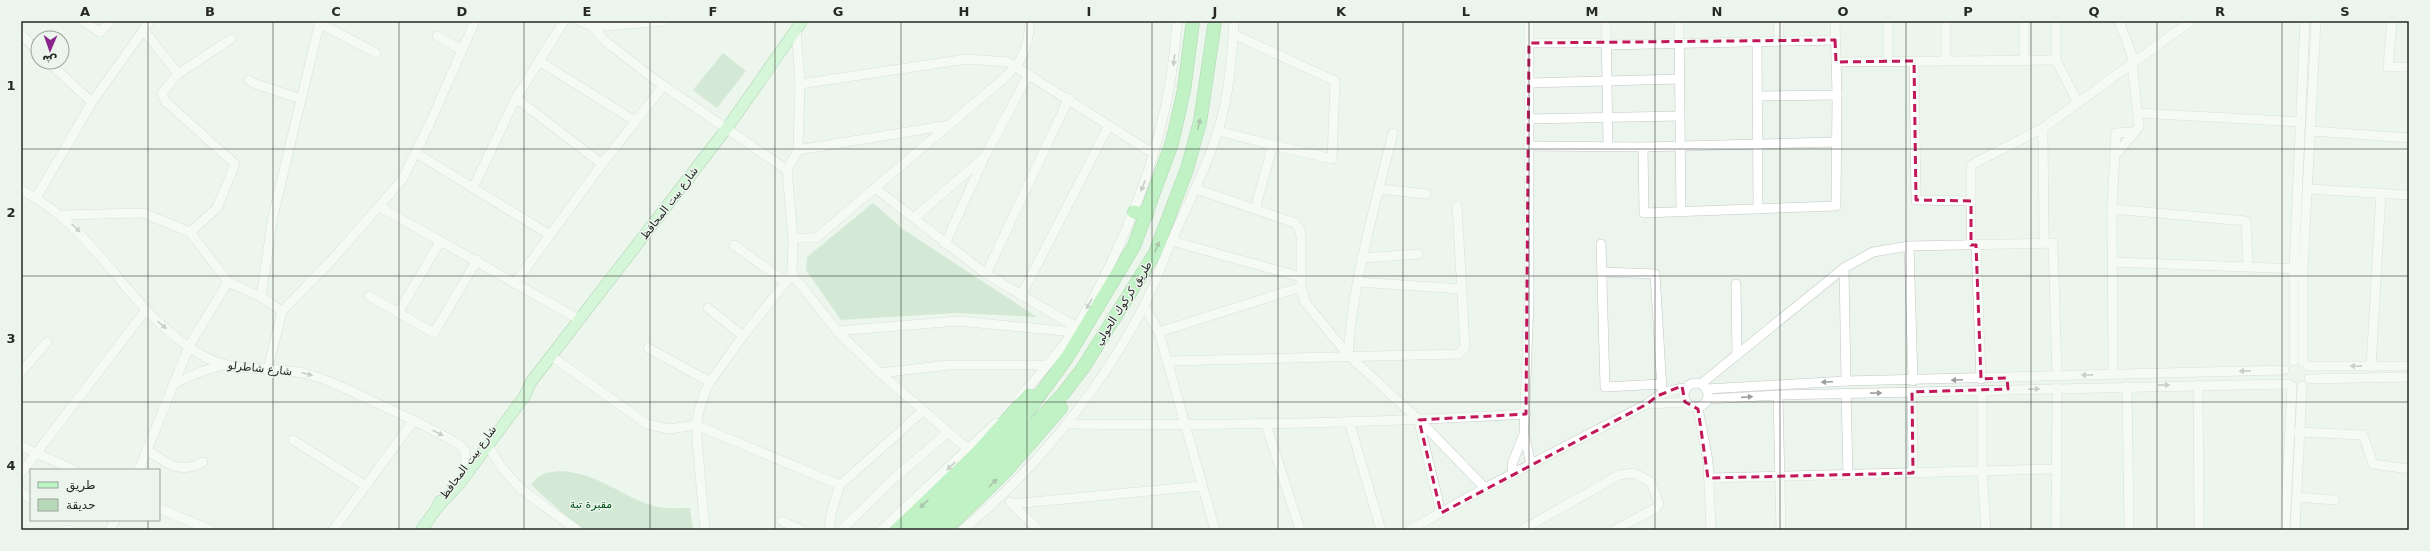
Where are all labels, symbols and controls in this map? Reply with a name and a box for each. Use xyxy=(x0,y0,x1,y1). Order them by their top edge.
text: A xyxy=(80,4,90,19)
text: B xyxy=(205,4,215,19)
text: C xyxy=(331,4,341,19)
text: D xyxy=(457,4,468,19)
text: E xyxy=(583,4,591,19)
text: F xyxy=(709,4,717,19)
text: G xyxy=(833,4,843,19)
text: H xyxy=(959,4,969,19)
text: I xyxy=(1087,4,1091,19)
text: J xyxy=(1212,4,1217,19)
text: K xyxy=(1336,4,1347,19)
text: L xyxy=(1462,4,1470,19)
text: M xyxy=(1586,4,1598,19)
text: N xyxy=(1712,4,1722,19)
text: O xyxy=(1837,4,1849,19)
text: P xyxy=(1963,4,1973,19)
text: Q xyxy=(2088,4,2100,19)
text: R xyxy=(2215,4,2225,19)
text: S xyxy=(2340,4,2350,19)
north arrow xyxy=(30,30,70,70)
text: ش xyxy=(42,53,57,66)
one-way arrow xyxy=(1171,54,1178,66)
text: 1 xyxy=(6,78,16,93)
one-way arrow xyxy=(1197,118,1203,131)
street label: شارع بيت المحافظ xyxy=(638,164,701,242)
one-way arrow xyxy=(1140,180,1146,192)
text: 2 xyxy=(6,205,16,220)
one-way arrow xyxy=(71,223,81,233)
one-way arrow xyxy=(1154,241,1160,253)
street label: طريق كركوك الحولي xyxy=(1092,258,1156,348)
one-way arrow xyxy=(1086,298,1093,310)
one-way arrow xyxy=(156,320,167,329)
text: 3 xyxy=(6,331,16,346)
street label: شارع شاطرلو xyxy=(226,359,293,378)
one-way arrow xyxy=(2349,363,2362,369)
one-way arrow xyxy=(2238,368,2251,374)
one-way arrow xyxy=(301,372,313,378)
one-way arrow xyxy=(2080,372,2093,378)
one-way arrow xyxy=(1950,377,1963,383)
one-way arrow xyxy=(1821,379,1833,386)
one-way arrow xyxy=(2158,382,2170,389)
one-way arrow xyxy=(2028,385,2040,392)
one-way arrow xyxy=(1870,390,1883,396)
one-way arrow xyxy=(1741,393,1753,400)
street label: شارع بيت المحافظ xyxy=(437,423,499,502)
one-way arrow xyxy=(432,430,444,436)
text: 4 xyxy=(6,458,16,473)
one-way arrow xyxy=(946,461,956,471)
legend xyxy=(30,469,160,521)
text: طريق xyxy=(66,478,96,493)
one-way arrow xyxy=(988,478,998,488)
text: حديقة xyxy=(66,498,96,512)
park label: مقبرة تبة xyxy=(570,498,612,511)
one-way arrow xyxy=(919,500,929,509)

